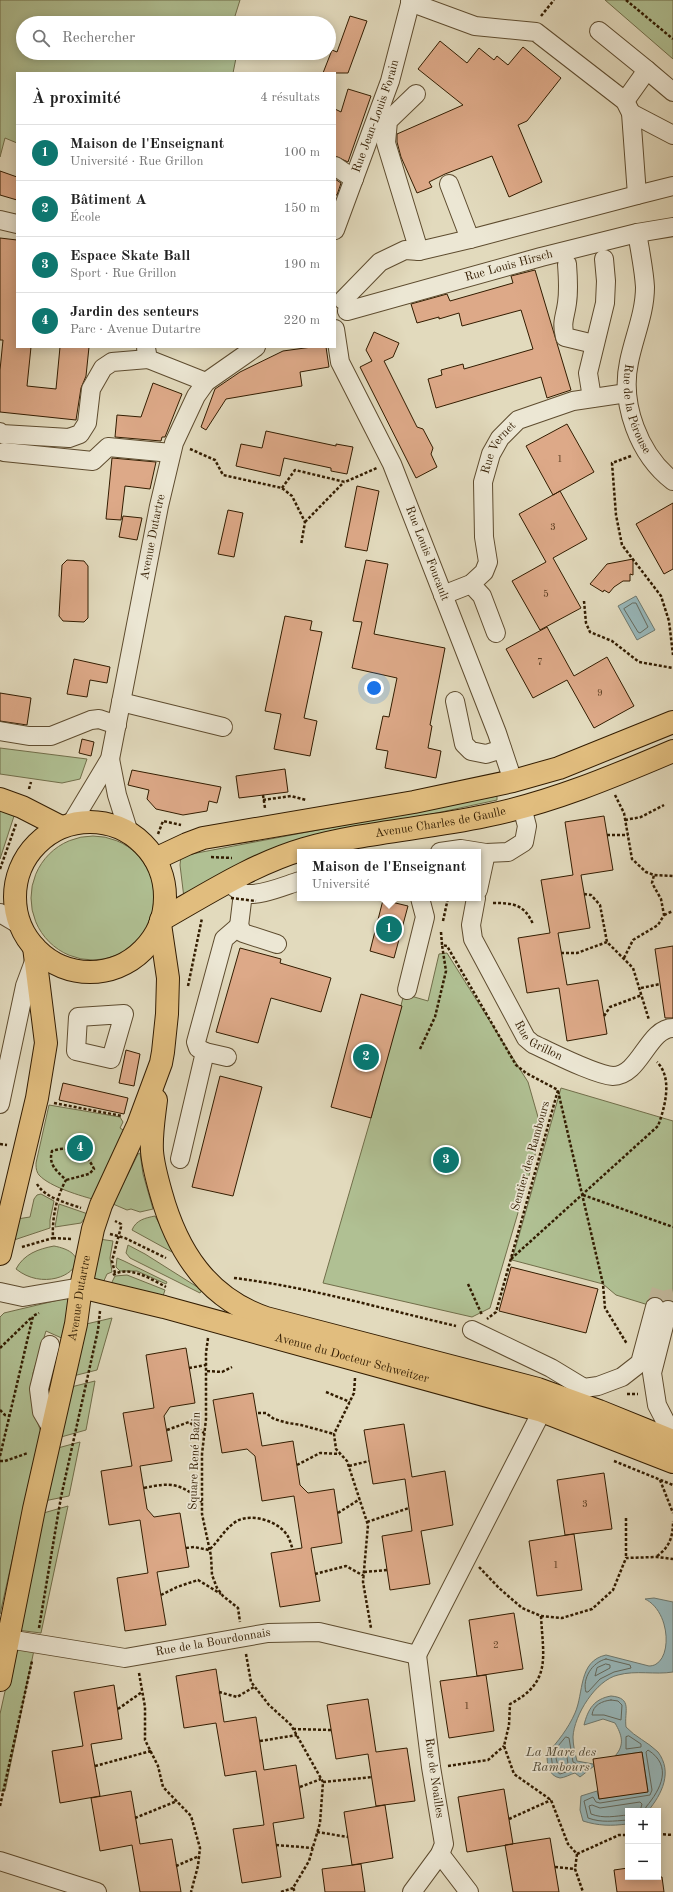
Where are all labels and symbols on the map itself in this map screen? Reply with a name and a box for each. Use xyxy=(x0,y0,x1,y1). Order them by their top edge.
street label: Rue Jean-Louis Forain xyxy=(351,58,401,174)
street label: Rue Louis Hirsch xyxy=(463,248,555,284)
street label: Rue de la Pérouse xyxy=(621,363,653,456)
street label: Rue Vernet xyxy=(480,420,518,475)
house number: 1 xyxy=(557,454,563,464)
street label: Avenue Dutartre xyxy=(139,492,168,581)
street label: Rue Louis Foucault xyxy=(403,504,451,603)
house number: 3 xyxy=(550,522,556,532)
house number: 5 xyxy=(543,589,549,599)
house number: 7 xyxy=(537,657,543,667)
your location xyxy=(364,678,384,698)
house number: 9 xyxy=(597,688,603,698)
street label: Avenue Charles de Gaulle xyxy=(374,805,507,840)
pin: 1 xyxy=(376,914,402,944)
street label: Rue Grillon xyxy=(512,1019,565,1063)
pin: 2 xyxy=(353,1042,379,1072)
street label: Sentier des Rambours xyxy=(510,1100,552,1212)
pin: 4 xyxy=(67,1133,93,1163)
pin: 3 xyxy=(433,1145,459,1175)
street label: Avenue Dutartre xyxy=(66,1254,93,1342)
street label: Avenue du Docteur Schweitzer xyxy=(273,1332,430,1386)
street label: Square René Bazin xyxy=(187,1411,203,1510)
house number: 3 xyxy=(582,1499,588,1509)
house number: 1 xyxy=(553,1560,559,1570)
street label: Rue de la Bourdonnais xyxy=(155,1627,271,1659)
house number: 2 xyxy=(493,1640,499,1650)
house number: 1 xyxy=(464,1701,470,1711)
street label: Rue de Noailles xyxy=(422,1737,446,1819)
water label: La Mare des Rambours xyxy=(525,1746,597,1774)

